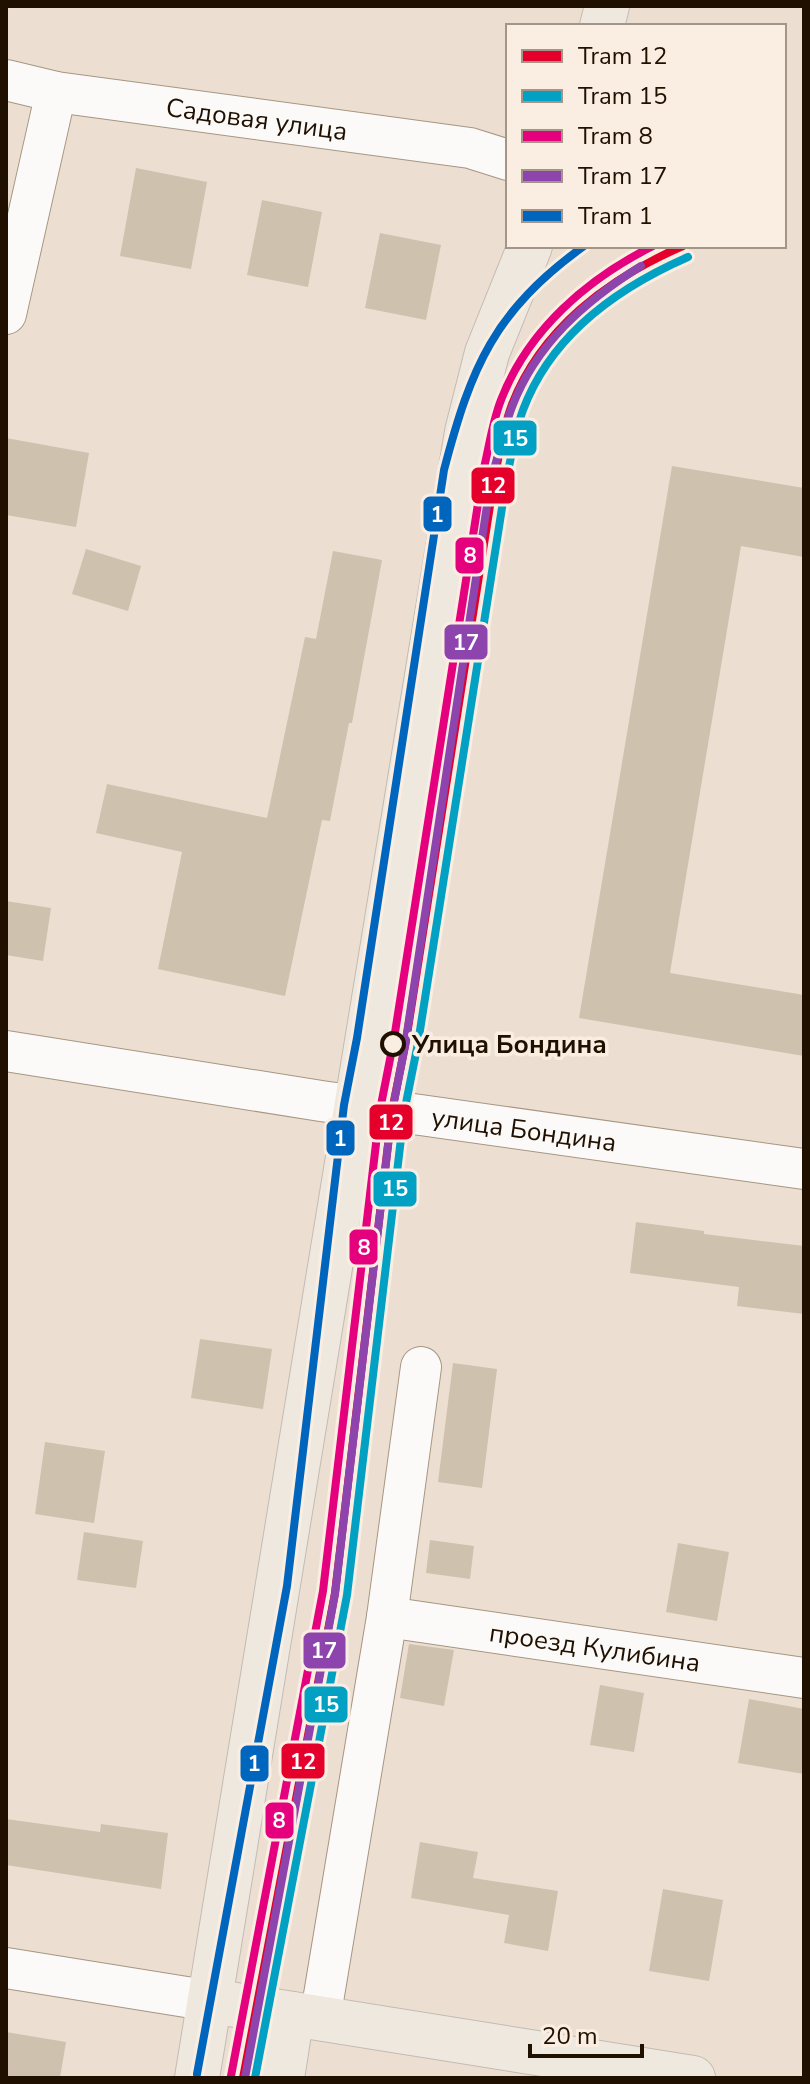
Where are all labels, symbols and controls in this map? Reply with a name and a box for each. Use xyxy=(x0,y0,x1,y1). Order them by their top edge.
legend xyxy=(506,24,786,248)
text: Tram 12 xyxy=(578,40,667,72)
text: Tram 15 xyxy=(578,80,667,112)
street label: Садовая улица xyxy=(164,90,350,149)
text: Tram 8 xyxy=(578,120,653,152)
text: Tram 17 xyxy=(578,160,667,192)
text: Tram 1 xyxy=(578,200,653,232)
line badge: 15 xyxy=(492,419,538,457)
text: 15 xyxy=(502,424,528,454)
line badge: 12 xyxy=(470,466,516,505)
text: 12 xyxy=(480,471,506,501)
line badge: 1 xyxy=(422,495,453,533)
text: 1 xyxy=(430,500,444,530)
line badge: 8 xyxy=(454,536,485,575)
text: 8 xyxy=(463,541,477,571)
line badge: 17 xyxy=(443,623,489,661)
text: 17 xyxy=(453,628,479,658)
place label: Улица Бондина xyxy=(411,1027,607,1062)
marker: Улица Бондина xyxy=(381,1032,405,1056)
street label: улица Бондина xyxy=(429,1099,619,1160)
line badge: 12 xyxy=(368,1103,414,1141)
text: 12 xyxy=(378,1108,404,1138)
line badge: 1 xyxy=(325,1119,356,1157)
text: 1 xyxy=(333,1124,347,1154)
line badge: 15 xyxy=(372,1170,418,1208)
text: 15 xyxy=(382,1174,408,1204)
line badge: 8 xyxy=(348,1228,379,1266)
text: 8 xyxy=(357,1233,371,1263)
street label: проезд Кулибина xyxy=(487,1615,703,1680)
line badge: 17 xyxy=(302,1631,347,1670)
text: 17 xyxy=(311,1636,337,1666)
line badge: 15 xyxy=(303,1685,349,1724)
text: 15 xyxy=(313,1690,339,1720)
line badge: 12 xyxy=(280,1742,326,1780)
line badge: 1 xyxy=(239,1744,270,1783)
text: 12 xyxy=(290,1747,316,1777)
text: 1 xyxy=(247,1749,261,1779)
line badge: 8 xyxy=(264,1801,295,1840)
text: 8 xyxy=(272,1806,286,1836)
scale bar xyxy=(530,2008,642,2058)
text: 20 m xyxy=(542,2020,598,2052)

